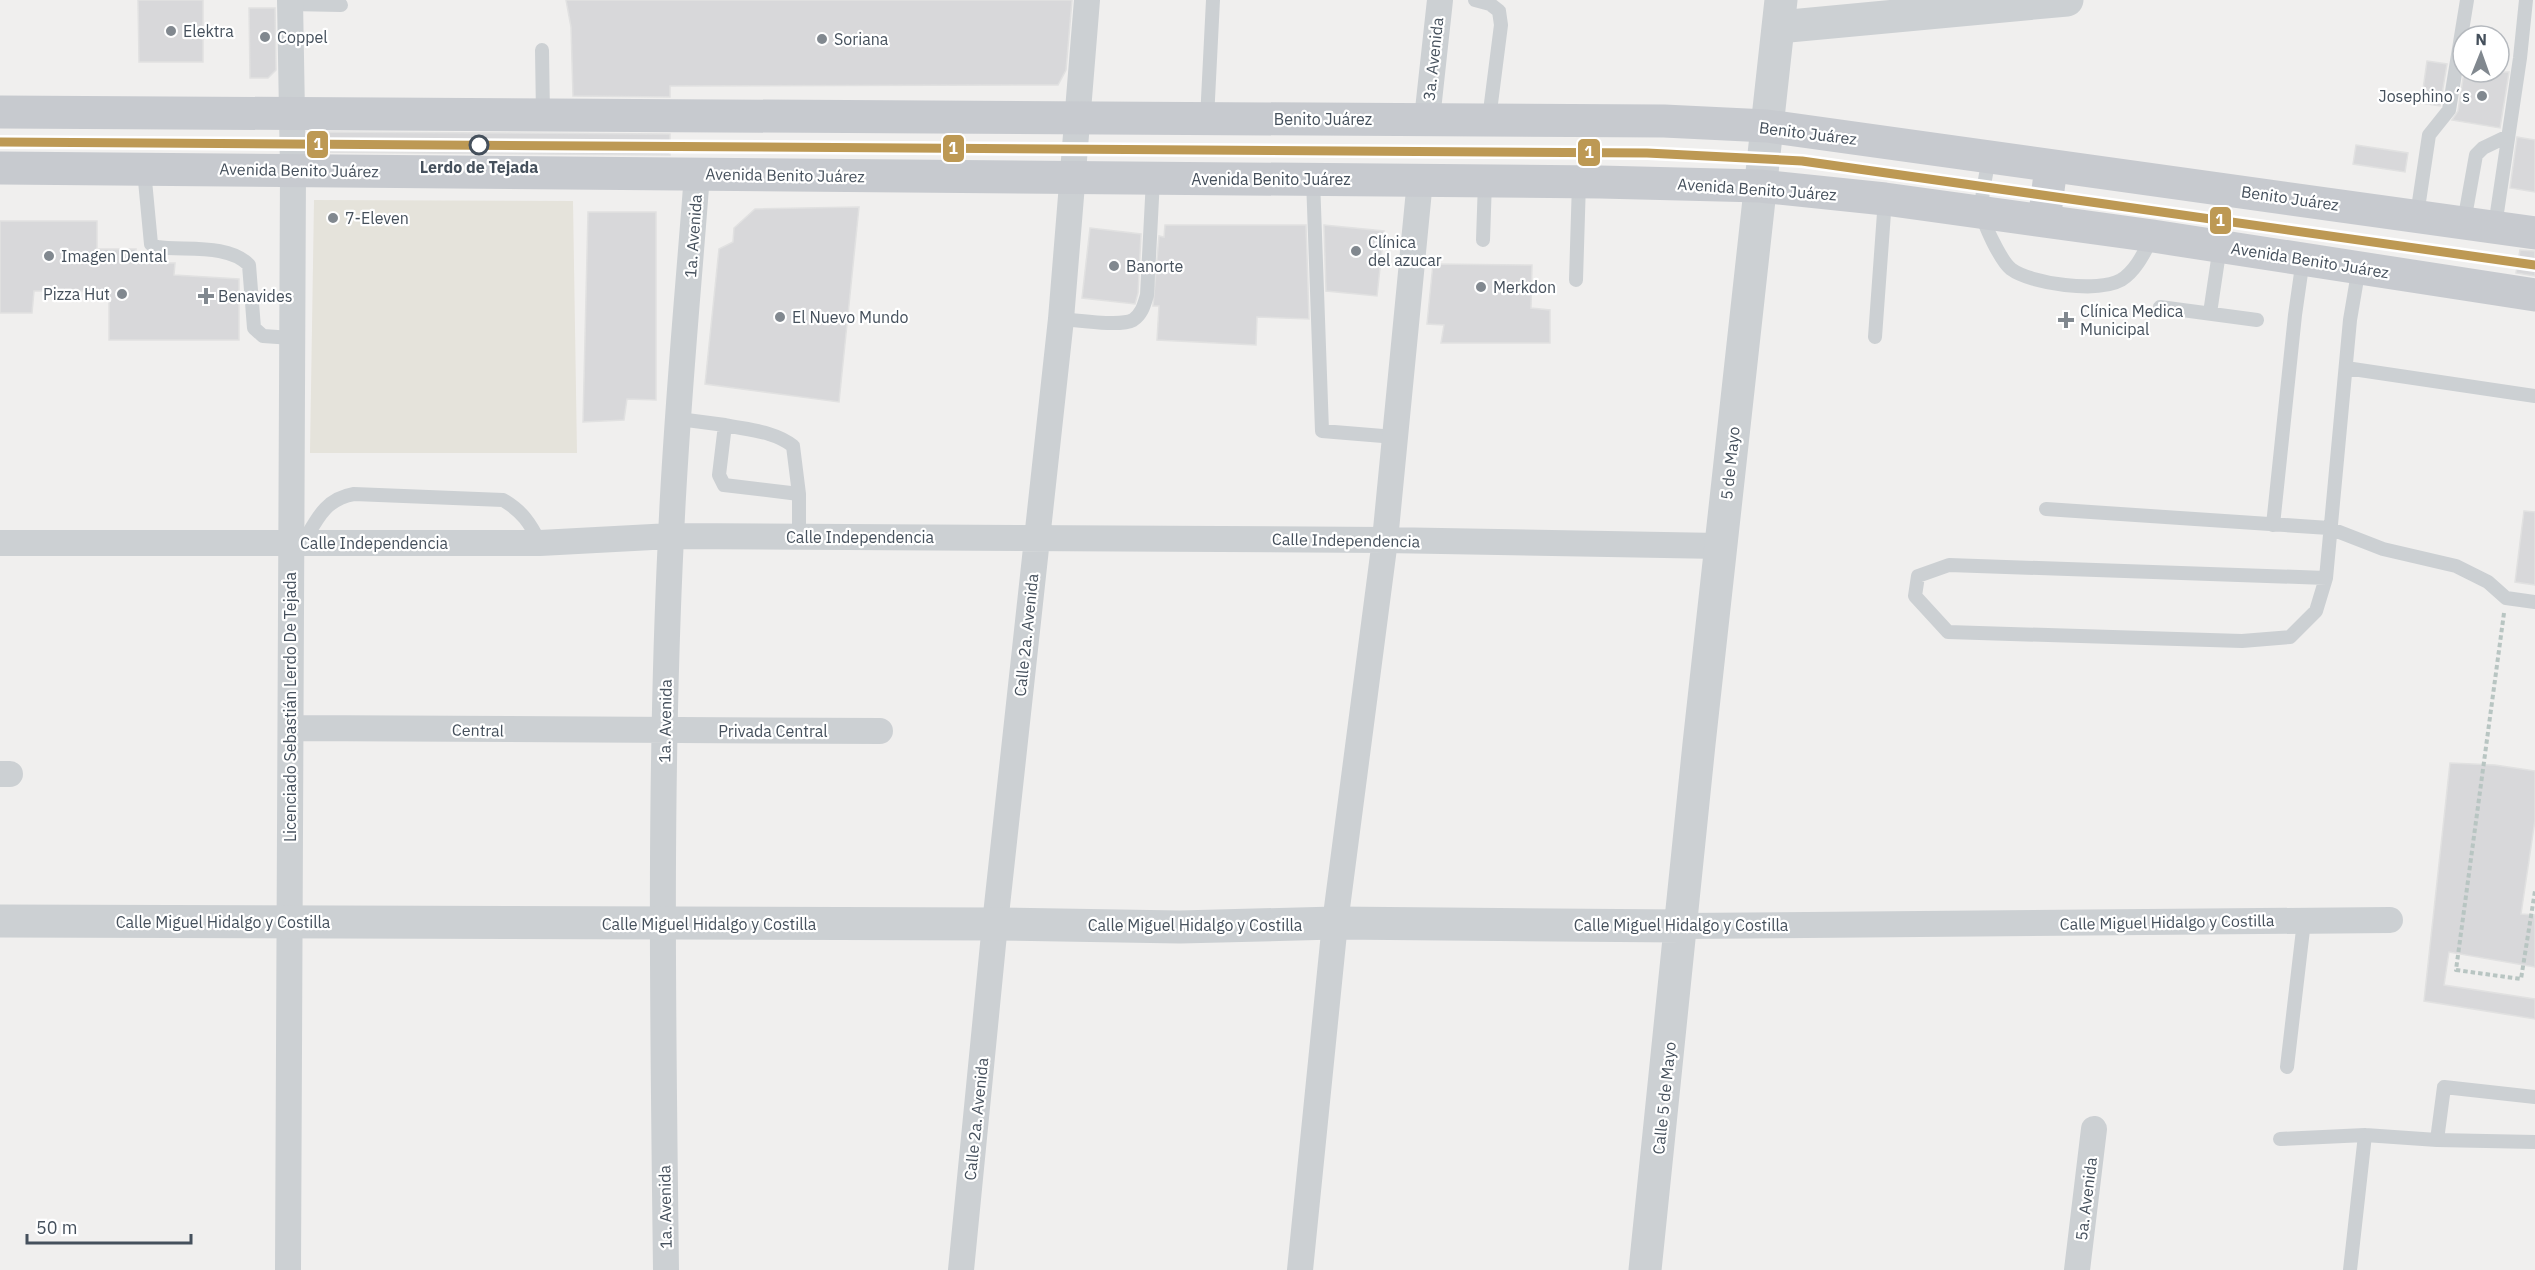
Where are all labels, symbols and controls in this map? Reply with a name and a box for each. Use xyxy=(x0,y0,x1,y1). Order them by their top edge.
street label: 3a. Avenida xyxy=(1419,16,1447,102)
place label: Elektra xyxy=(183,21,234,41)
marker: Elektra xyxy=(164,24,178,38)
north arrow xyxy=(2451,24,2511,84)
place label: Coppel xyxy=(277,27,328,47)
place label: Soriana xyxy=(834,29,889,49)
text: N xyxy=(2475,29,2487,49)
marker: Coppel xyxy=(258,30,272,44)
marker: Soriana xyxy=(815,32,829,46)
place label: Josephino´s xyxy=(2378,86,2470,106)
marker: Josephino´s xyxy=(2475,89,2489,103)
street label: Benito Juárez xyxy=(1274,109,1372,129)
street label: Benito Juárez xyxy=(1758,117,1858,149)
line badge: 1 xyxy=(306,130,329,159)
text: 1 xyxy=(313,134,323,154)
line badge: 1 xyxy=(942,134,965,163)
marker: Lerdo de Tejada xyxy=(469,135,489,155)
text: 1 xyxy=(948,138,958,158)
line badge: 1 xyxy=(1577,138,1601,167)
text: 1 xyxy=(1584,142,1594,162)
place label: Lerdo de Tejada xyxy=(420,157,538,177)
street label: Avenida Benito Juárez xyxy=(219,159,379,181)
street label: Avenida Benito Juárez xyxy=(705,164,865,186)
street label: Avenida Benito Juárez xyxy=(1191,169,1351,189)
street label: Avenida Benito Juárez xyxy=(1677,173,1837,205)
street label: Benito Juárez xyxy=(2240,181,2340,215)
street label: 1a. Avenida xyxy=(680,193,706,279)
line badge: 1 xyxy=(2209,206,2232,235)
place label: 7-Eleven xyxy=(345,208,409,228)
text: 1 xyxy=(2215,210,2225,230)
marker: 7-Eleven xyxy=(326,211,340,225)
place label: Clínica del azucar xyxy=(1368,232,1442,270)
street label: Avenida Benito Juárez xyxy=(2230,238,2390,282)
marker: Clínica del azucar xyxy=(1349,244,1363,258)
place label: Imagen Dental xyxy=(61,246,167,266)
marker: Imagen Dental xyxy=(42,249,56,263)
place label: Banorte xyxy=(1126,256,1184,276)
marker: Banorte xyxy=(1107,259,1121,273)
place label: Merkdon xyxy=(1493,277,1556,297)
marker: Merkdon xyxy=(1474,280,1488,294)
place label: Pizza Hut xyxy=(43,284,110,304)
place label: Benavides xyxy=(218,286,292,306)
marker: Pizza Hut xyxy=(115,287,129,301)
marker: Benavides xyxy=(199,289,213,303)
place label: Clínica Medica Municipal xyxy=(2080,301,2184,339)
place label: El Nuevo Mundo xyxy=(792,307,908,327)
marker: El Nuevo Mundo xyxy=(773,310,787,324)
marker: Clínica Medica Municipal xyxy=(2057,311,2075,329)
street label: 5 de Mayo xyxy=(1716,425,1744,501)
street label: Calle Independencia xyxy=(786,527,935,547)
street label: Calle Independencia xyxy=(1272,529,1421,551)
street label: Calle Independencia xyxy=(300,533,449,553)
street label: Licenciado Sebastián Lerdo De Tejada xyxy=(280,572,300,842)
street label: Calle 2a. Avenida xyxy=(1010,572,1042,697)
street label: 1a. Avenida xyxy=(654,678,676,763)
street label: Central xyxy=(452,720,504,740)
street label: Privada Central xyxy=(718,721,828,741)
street label: Calle Miguel Hidalgo y Costilla xyxy=(2059,910,2275,934)
street label: Calle Miguel Hidalgo y Costilla xyxy=(116,912,331,932)
street label: Calle Miguel Hidalgo y Costilla xyxy=(602,914,817,934)
street label: Calle Miguel Hidalgo y Costilla xyxy=(1088,915,1303,935)
street label: Calle Miguel Hidalgo y Costilla xyxy=(1574,915,1789,935)
street label: Calle 5 de Mayo xyxy=(1648,1041,1680,1155)
street label: Calle 2a. Avenida xyxy=(960,1056,992,1181)
street label: 5a. Avenida xyxy=(2071,1156,2101,1242)
street label: 1a. Avenida xyxy=(654,1164,676,1249)
scale bar xyxy=(27,1207,190,1245)
text: 50 m xyxy=(36,1216,78,1239)

